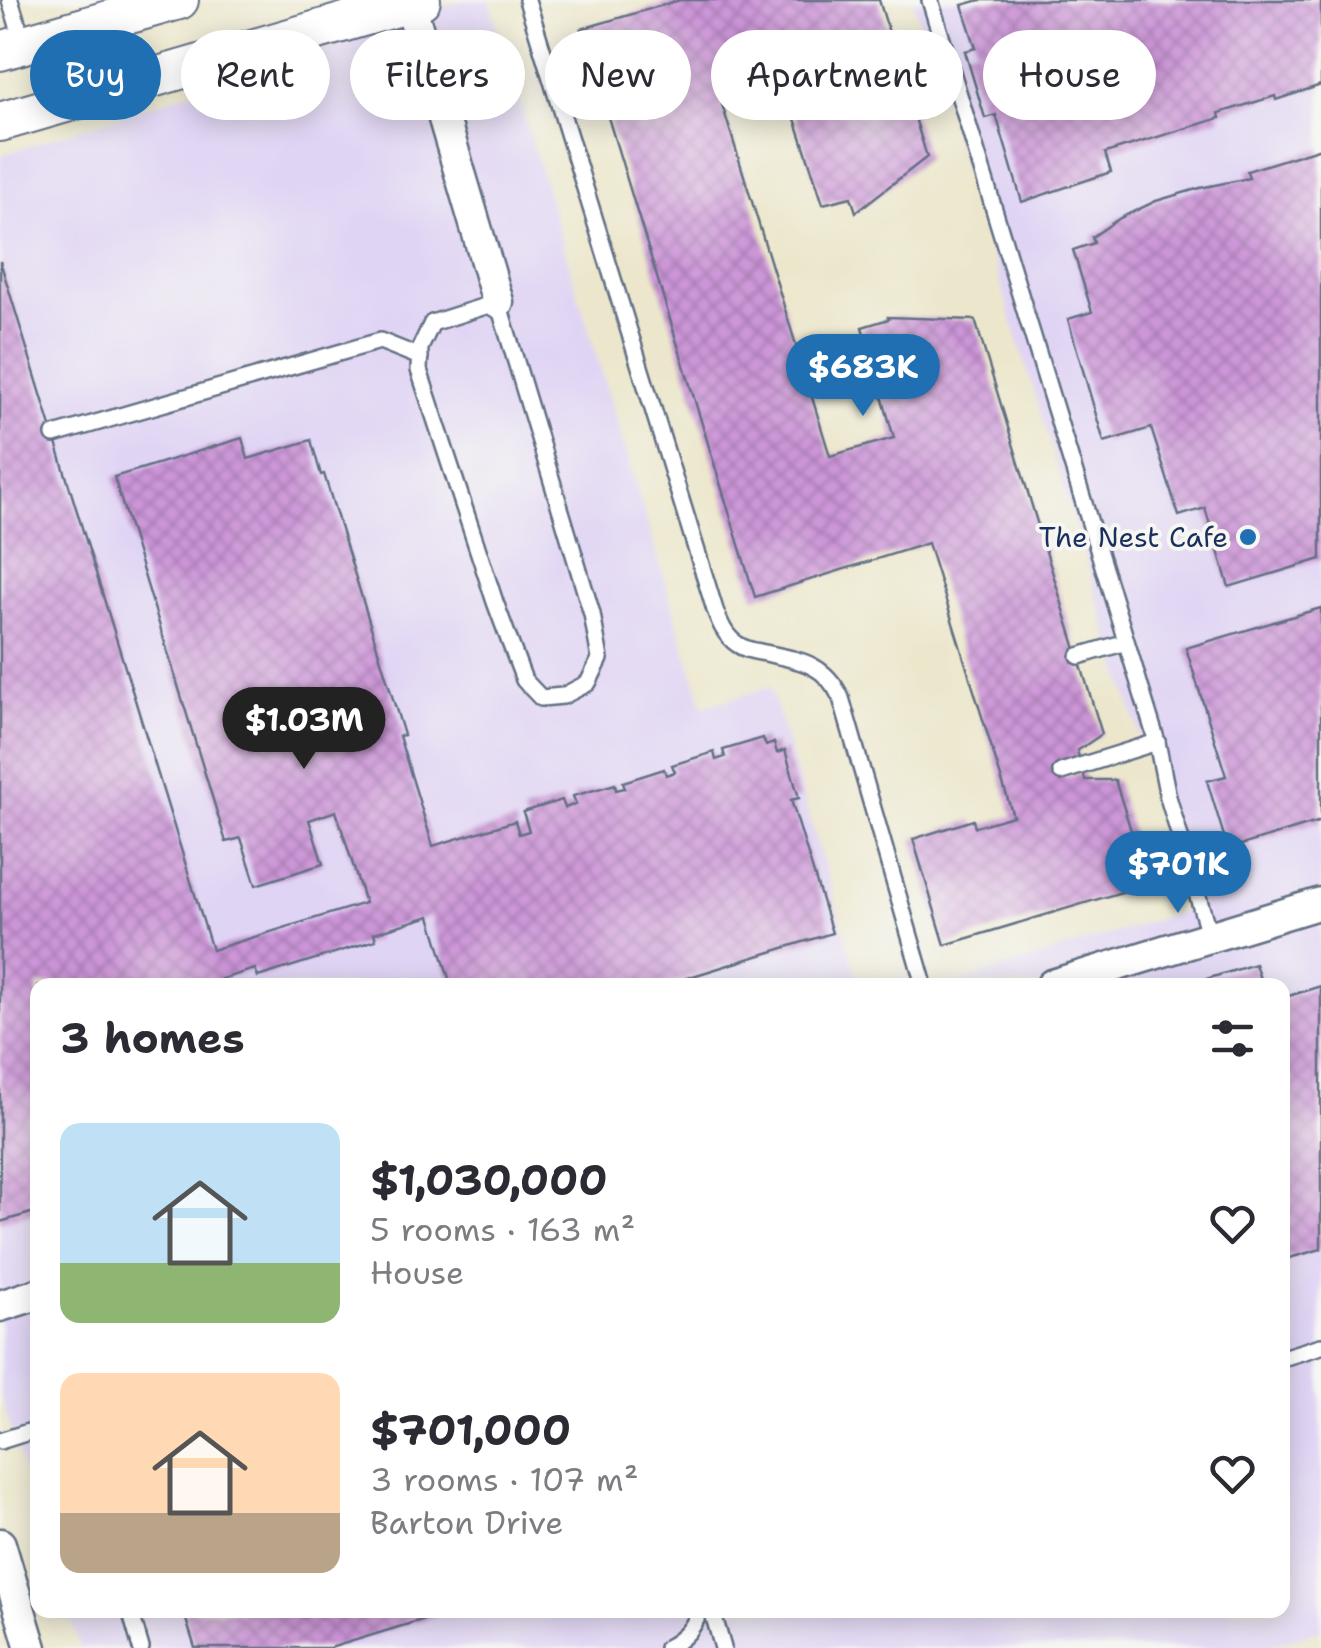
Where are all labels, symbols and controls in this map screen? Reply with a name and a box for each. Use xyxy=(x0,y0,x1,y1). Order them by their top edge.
chip: Buy xyxy=(30,30,161,120)
chip: Rent xyxy=(181,30,330,120)
chip: Filters xyxy=(350,30,525,120)
chip: New xyxy=(545,30,691,120)
chip: Apartment xyxy=(711,30,963,120)
chip: House xyxy=(983,30,1156,120)
pin: $683K xyxy=(793,334,933,419)
text: $683K xyxy=(808,345,918,388)
place label: The Nest Cafe xyxy=(1039,518,1228,556)
marker: The Nest Cafe xyxy=(1237,526,1259,548)
pin: $1.03M xyxy=(223,687,385,772)
text: $1.03M xyxy=(244,698,364,741)
pin: $701K xyxy=(1108,831,1248,916)
text: $701K xyxy=(1127,842,1229,885)
text: 3 homes xyxy=(60,1010,245,1066)
icon: filters xyxy=(1205,1011,1260,1066)
text: $1,030,000 xyxy=(370,1152,608,1208)
icon: home xyxy=(140,1163,260,1283)
icon: heart xyxy=(1205,1196,1260,1251)
text: 5 rooms · 163 m² xyxy=(370,1208,635,1251)
text: House xyxy=(370,1251,464,1294)
text: $701,000 xyxy=(370,1402,571,1458)
icon: home xyxy=(140,1413,260,1533)
icon: heart xyxy=(1205,1446,1260,1501)
text: 3 rooms · 107 m² xyxy=(370,1458,638,1501)
text: Barton Drive xyxy=(370,1501,563,1544)

